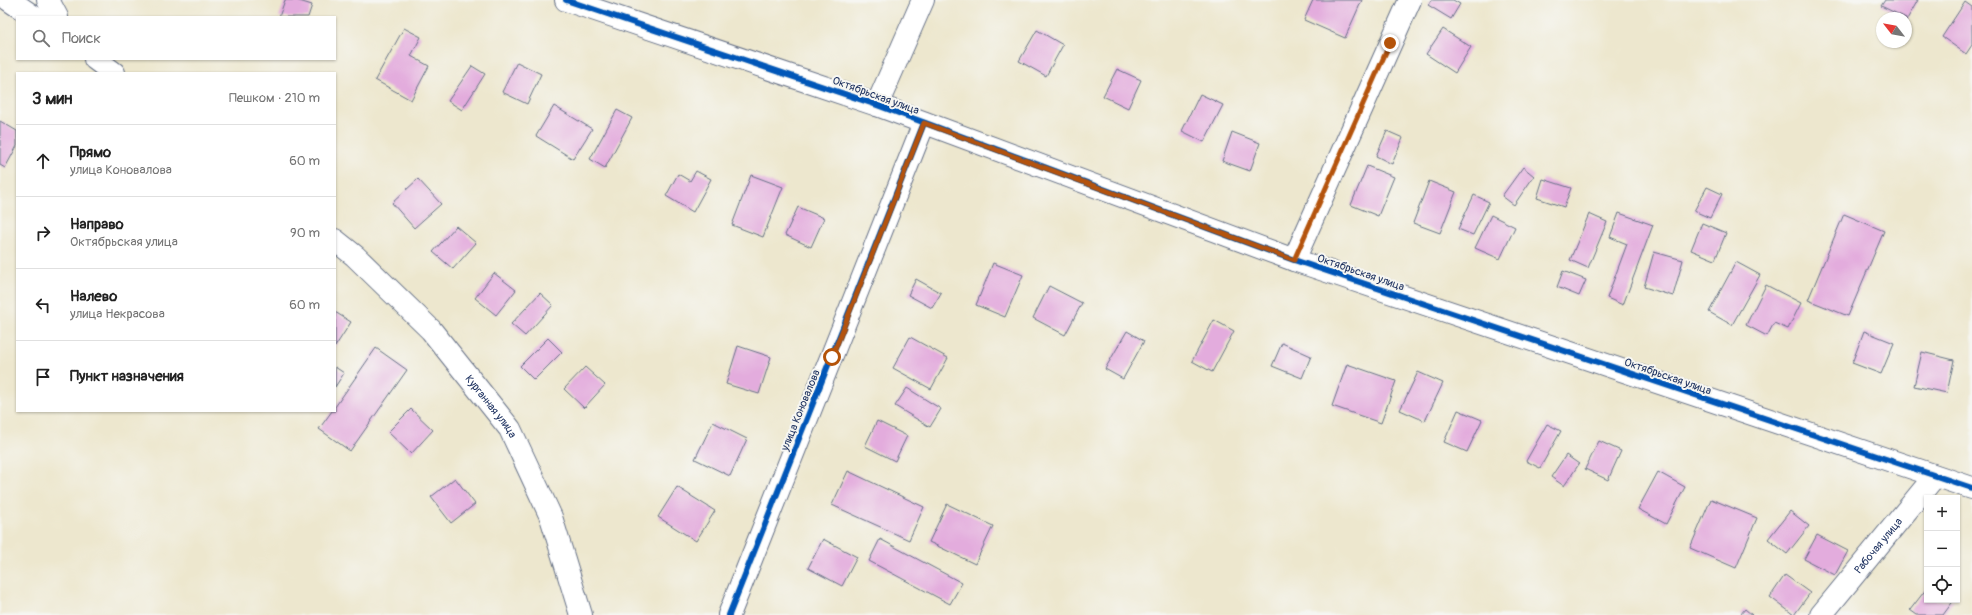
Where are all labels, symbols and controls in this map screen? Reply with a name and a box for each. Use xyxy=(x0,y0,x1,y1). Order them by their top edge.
north arrow xyxy=(1876,12,1912,48)
search box xyxy=(16,16,336,60)
icon: search xyxy=(30,27,52,49)
text: Поиск xyxy=(62,29,101,48)
route end xyxy=(1381,34,1399,52)
street label: Октябрьская улица xyxy=(831,74,921,117)
text: 3 мин xyxy=(32,88,72,109)
text: Пешком · 210 m xyxy=(229,90,320,106)
text: Прямо xyxy=(70,143,111,162)
icon: ahead xyxy=(32,150,54,172)
text: 60 m xyxy=(289,153,320,169)
text: улица Коновалова xyxy=(70,162,172,178)
text: Направо xyxy=(70,215,124,234)
icon: right xyxy=(32,222,54,244)
text: 90 m xyxy=(290,225,320,241)
text: Октябрьская улица xyxy=(70,234,178,250)
street label: Октябрьская улица xyxy=(1316,251,1406,293)
text: Налево xyxy=(70,287,117,306)
icon: left xyxy=(32,294,54,316)
text: 60 m xyxy=(289,297,320,313)
text: улица Некрасова xyxy=(70,306,165,322)
route start xyxy=(823,348,841,366)
street label: Октябрьская улица xyxy=(1623,355,1713,397)
icon: arrive xyxy=(32,366,54,388)
text: Пункт назначения xyxy=(70,367,184,386)
street label: улица Коновалова xyxy=(778,368,823,453)
street label: Курганная улица xyxy=(462,373,519,440)
map controls xyxy=(1924,495,1960,603)
button: + xyxy=(1924,495,1960,531)
street label: Рабочая улица xyxy=(1852,515,1905,576)
button: − xyxy=(1924,531,1960,567)
button: locate xyxy=(1924,567,1960,603)

